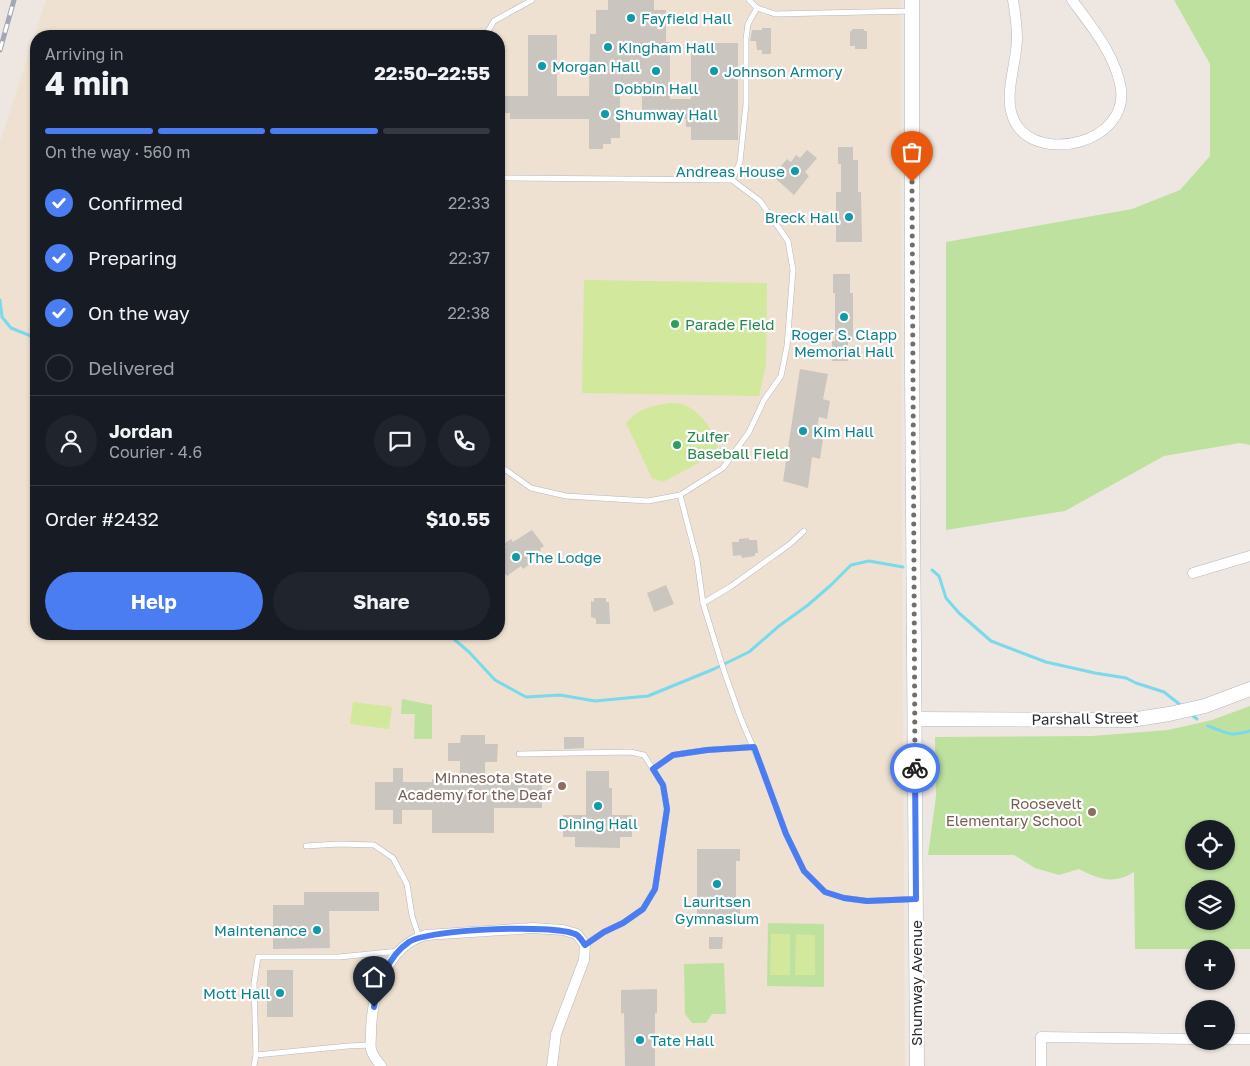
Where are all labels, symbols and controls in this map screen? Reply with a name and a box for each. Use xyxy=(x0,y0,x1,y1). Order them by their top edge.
place label: Fayfield Hall xyxy=(641,9,732,27)
marker: Fayfield Hall xyxy=(625,12,637,24)
place label: Kingham Hall xyxy=(618,38,715,56)
marker: Kingham Hall xyxy=(602,41,614,53)
text: Arriving in xyxy=(45,44,124,64)
place label: Morgan Hall xyxy=(552,57,640,75)
marker: Morgan Hall xyxy=(536,60,548,72)
text: 22:50–22:55 xyxy=(374,61,490,84)
place label: Johnson Armory xyxy=(724,62,843,80)
text: 4 min xyxy=(45,64,129,102)
marker: Dobbin Hall xyxy=(650,65,662,77)
marker: Johnson Armory xyxy=(708,65,720,77)
place label: Dobbin Hall xyxy=(614,79,698,97)
place label: Shumway Hall xyxy=(615,105,718,123)
marker: Shumway Hall xyxy=(599,108,611,120)
pin xyxy=(891,131,933,182)
icon: bag xyxy=(898,138,926,166)
text: On the way · 560 m xyxy=(45,142,190,162)
place label: Andreas House xyxy=(676,162,785,180)
marker: Andreas House xyxy=(789,165,801,177)
icon: check xyxy=(45,189,73,217)
text: Confirmed xyxy=(88,191,183,214)
text: 22:33 xyxy=(448,193,490,213)
place label: Breck Hall xyxy=(765,208,839,226)
marker: Breck Hall xyxy=(843,211,855,223)
icon: check xyxy=(45,244,73,272)
text: Preparing xyxy=(88,246,177,269)
text: 22:37 xyxy=(449,248,490,268)
icon: check xyxy=(45,299,73,327)
text: On the way xyxy=(88,301,190,324)
text: 22:38 xyxy=(448,303,490,323)
marker: Roger S. Clapp Memorial Hall xyxy=(838,311,850,323)
place label: Parade Field xyxy=(685,315,775,333)
marker: Parade Field xyxy=(669,318,681,330)
place label: Roger S. Clapp Memorial Hall xyxy=(791,325,897,360)
text: Delivered xyxy=(88,356,175,379)
button: person xyxy=(45,415,97,467)
button: chat xyxy=(374,415,426,467)
button: phone xyxy=(438,415,490,467)
text: Jordan xyxy=(109,419,173,442)
place label: Kim Hall xyxy=(813,422,874,440)
marker: Kim Hall xyxy=(797,425,809,437)
place label: Zulfer Baseball Field xyxy=(687,427,789,462)
marker: Zulfer Baseball Field xyxy=(671,439,683,451)
text: Courier · 4.6 xyxy=(109,442,202,462)
text: Order #2432 xyxy=(45,507,159,530)
text: $10.55 xyxy=(426,507,490,530)
place label: The Lodge xyxy=(526,548,602,566)
marker: The Lodge xyxy=(510,551,522,563)
button: Help xyxy=(45,572,263,630)
button: Share xyxy=(273,572,490,630)
street label: Parshall Street xyxy=(1031,708,1139,728)
courier xyxy=(890,743,940,793)
icon: bike xyxy=(901,754,929,782)
place label: Minnesota State Academy for the Deaf xyxy=(398,768,553,803)
marker: Minnesota State Academy for the Deaf xyxy=(556,780,568,792)
place label: Roosevelt Elementary School xyxy=(946,794,1082,829)
marker: Dining Hall xyxy=(592,800,604,812)
marker: Roosevelt Elementary School xyxy=(1086,806,1098,818)
place label: Dining Hall xyxy=(558,814,638,832)
map controls xyxy=(1185,820,1235,1050)
button: locate xyxy=(1185,820,1235,870)
marker: Lauritsen Gymnasium xyxy=(711,878,723,890)
button: layers xyxy=(1185,880,1235,930)
place label: Lauritsen Gymnasium xyxy=(675,892,759,927)
street label: Shumway Avenue xyxy=(907,920,925,1046)
place label: Maintenance xyxy=(214,921,307,939)
marker: Maintenance xyxy=(311,924,323,936)
button: + xyxy=(1185,940,1235,990)
pin xyxy=(353,956,395,1007)
icon: home xyxy=(360,963,388,991)
place label: Mott Hall xyxy=(203,984,270,1002)
marker: Mott Hall xyxy=(274,987,286,999)
button: − xyxy=(1185,1000,1235,1050)
place label: Tate Hall xyxy=(650,1031,714,1049)
marker: Tate Hall xyxy=(634,1034,646,1046)

